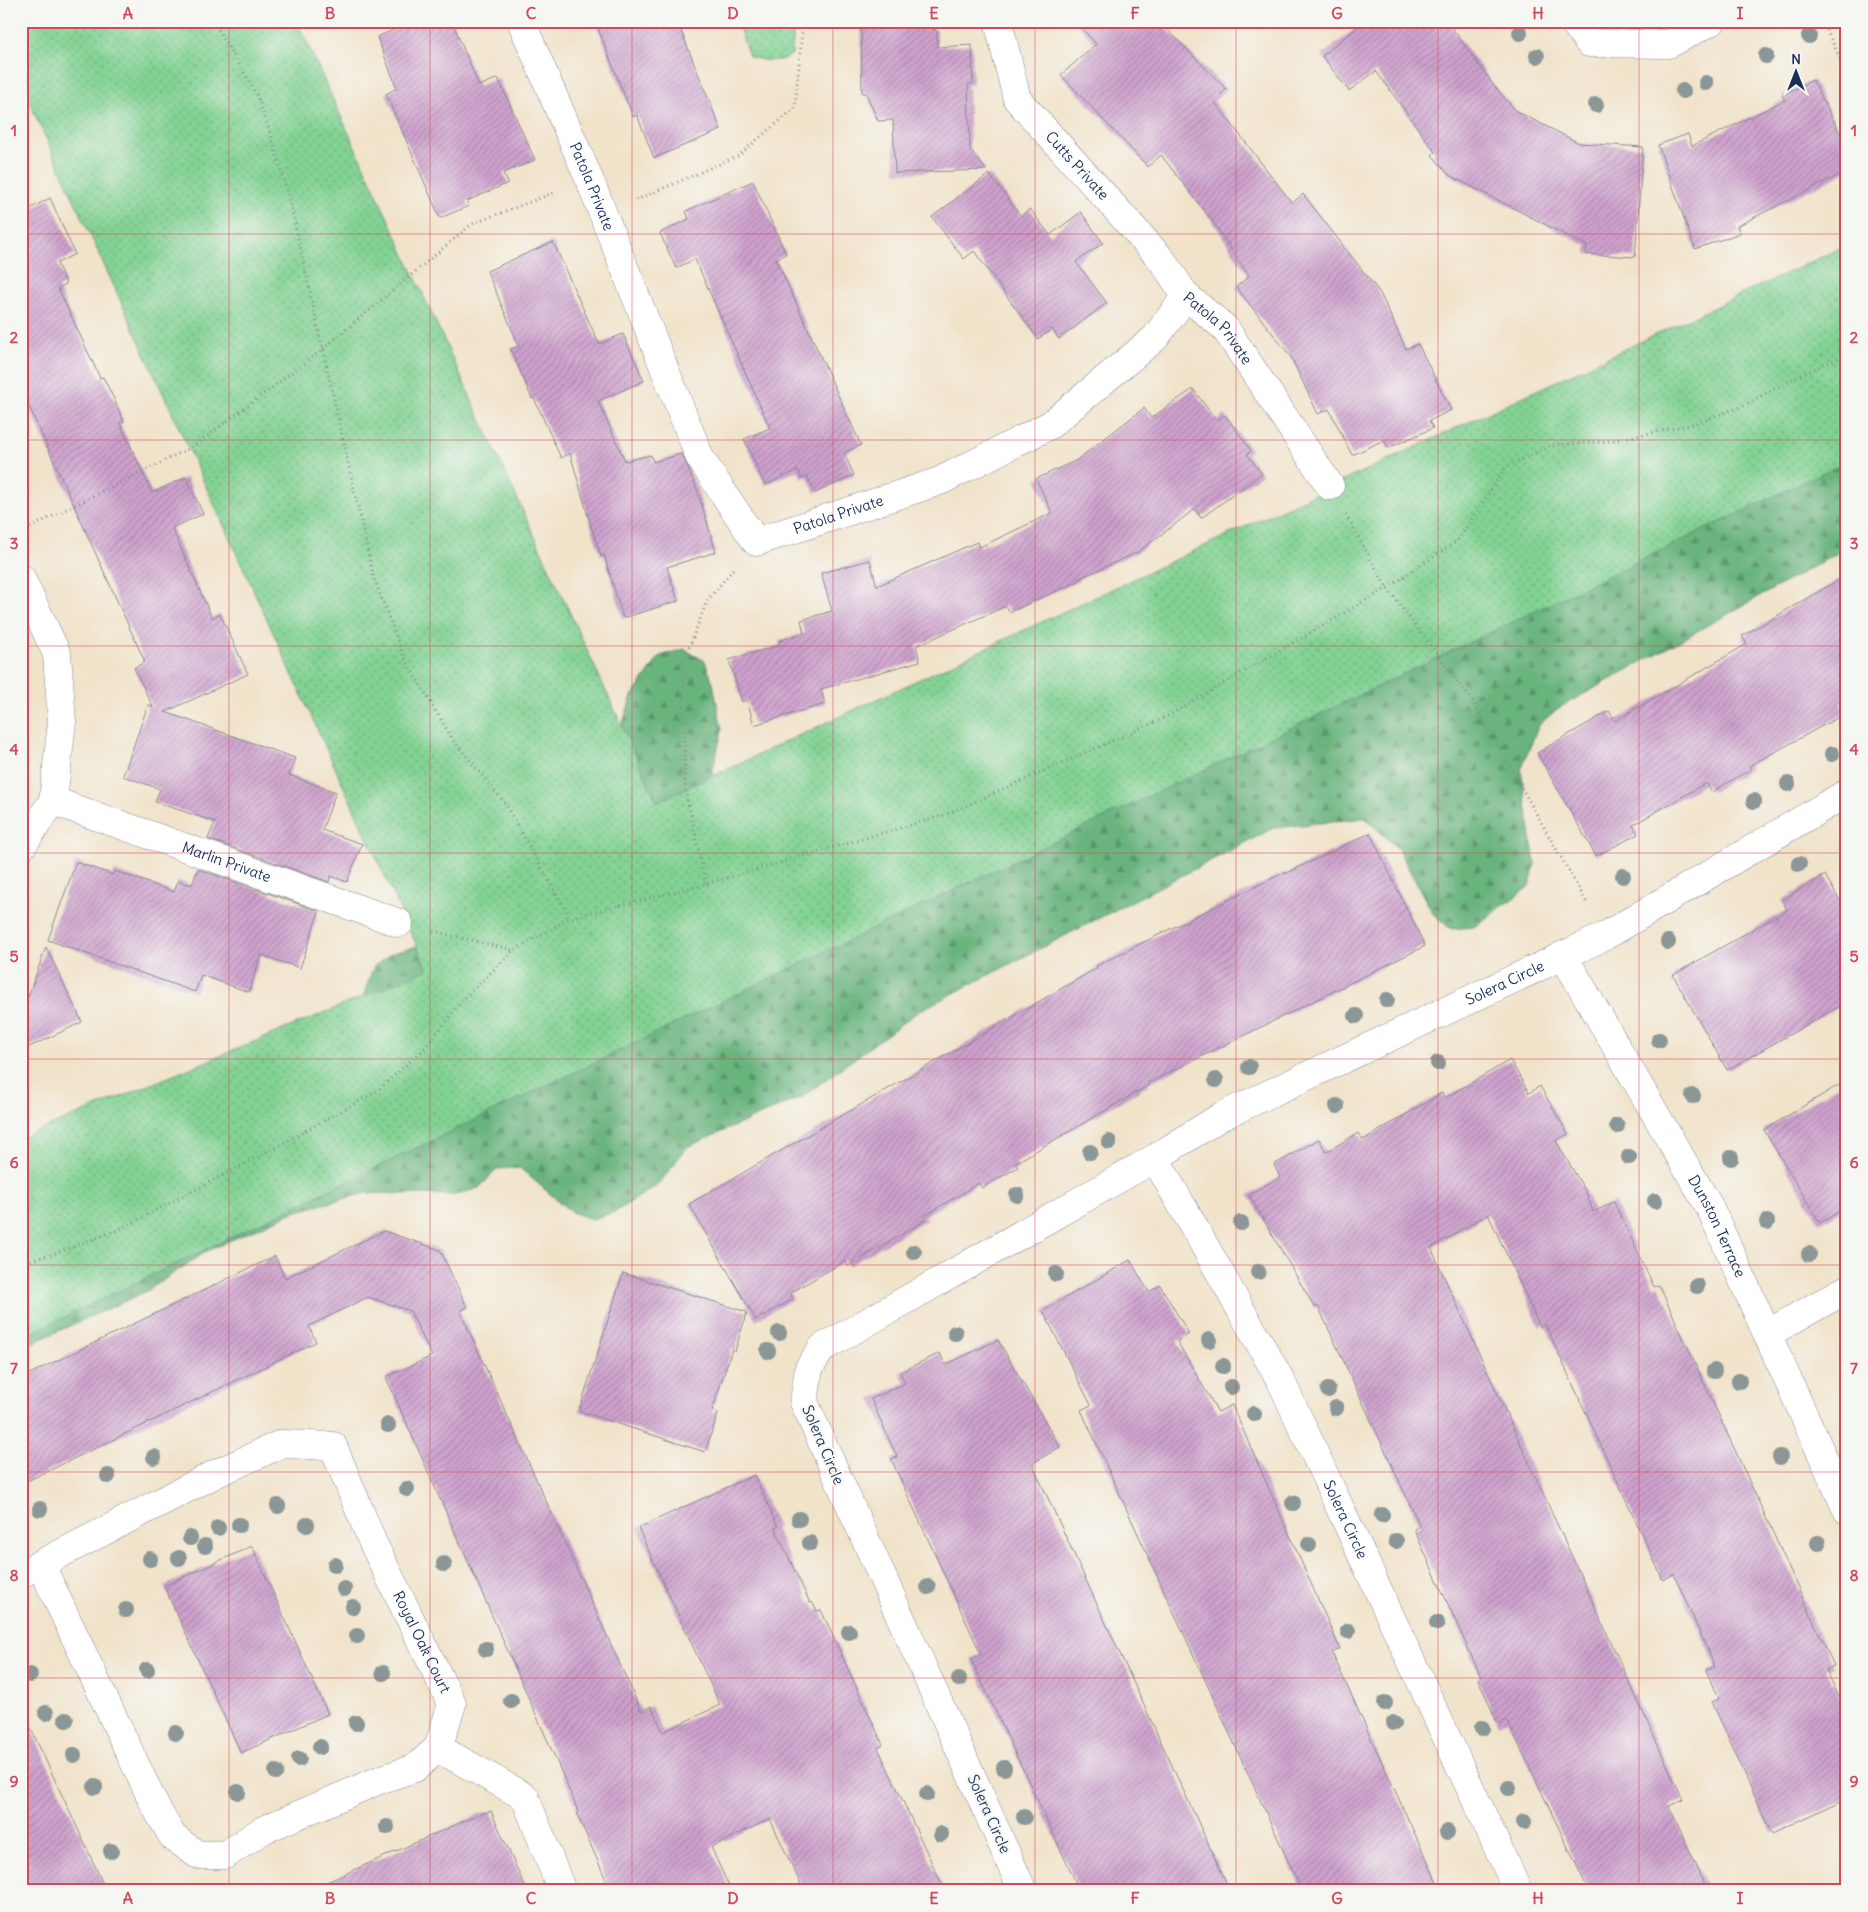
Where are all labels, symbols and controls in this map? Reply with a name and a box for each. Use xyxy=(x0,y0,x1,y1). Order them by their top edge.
text: A xyxy=(123,3,133,23)
text: B xyxy=(325,3,336,23)
text: C xyxy=(526,3,537,23)
text: D xyxy=(727,3,739,23)
text: E xyxy=(929,3,939,23)
text: F xyxy=(1130,3,1140,23)
text: G xyxy=(1331,3,1343,23)
text: H xyxy=(1532,3,1544,23)
text: I xyxy=(1737,3,1744,23)
north arrow xyxy=(1770,48,1820,98)
text: N xyxy=(1791,50,1801,68)
text: 1 xyxy=(11,120,17,140)
text: 1 xyxy=(1851,120,1857,140)
street label: Cutts Private xyxy=(1041,127,1113,204)
street label: Patola Private xyxy=(565,139,619,233)
street label: Patola Private xyxy=(1180,288,1257,368)
text: 2 xyxy=(10,327,19,347)
text: 2 xyxy=(1850,327,1859,347)
street label: Patola Private xyxy=(791,490,886,538)
text: 3 xyxy=(9,533,19,553)
text: 3 xyxy=(1849,533,1859,553)
text: 4 xyxy=(9,739,19,759)
text: 4 xyxy=(1849,739,1859,759)
street label: Marlin Private xyxy=(180,837,274,886)
text: 5 xyxy=(9,946,19,966)
text: 5 xyxy=(1849,946,1859,966)
street label: Solera Circle xyxy=(1462,956,1547,1009)
text: 6 xyxy=(9,1152,19,1172)
text: 6 xyxy=(1849,1152,1859,1172)
street label: Dunston Terrace xyxy=(1684,1171,1750,1280)
text: 7 xyxy=(10,1358,18,1378)
text: 7 xyxy=(1850,1358,1858,1378)
street label: Solera Circle xyxy=(798,1402,849,1487)
street label: Solera Circle xyxy=(1319,1477,1372,1562)
text: 8 xyxy=(9,1565,19,1585)
text: 8 xyxy=(1849,1565,1859,1585)
street label: Royal Oak Court xyxy=(389,1588,455,1696)
text: 9 xyxy=(9,1771,19,1791)
street label: Solera Circle xyxy=(964,1771,1015,1856)
text: 9 xyxy=(1849,1771,1859,1791)
text: A xyxy=(123,1888,133,1908)
text: B xyxy=(325,1888,336,1908)
text: C xyxy=(526,1888,537,1908)
text: D xyxy=(727,1888,739,1908)
text: E xyxy=(929,1888,939,1908)
text: F xyxy=(1130,1888,1140,1908)
text: G xyxy=(1331,1888,1343,1908)
text: H xyxy=(1532,1888,1544,1908)
text: I xyxy=(1737,1888,1744,1908)

